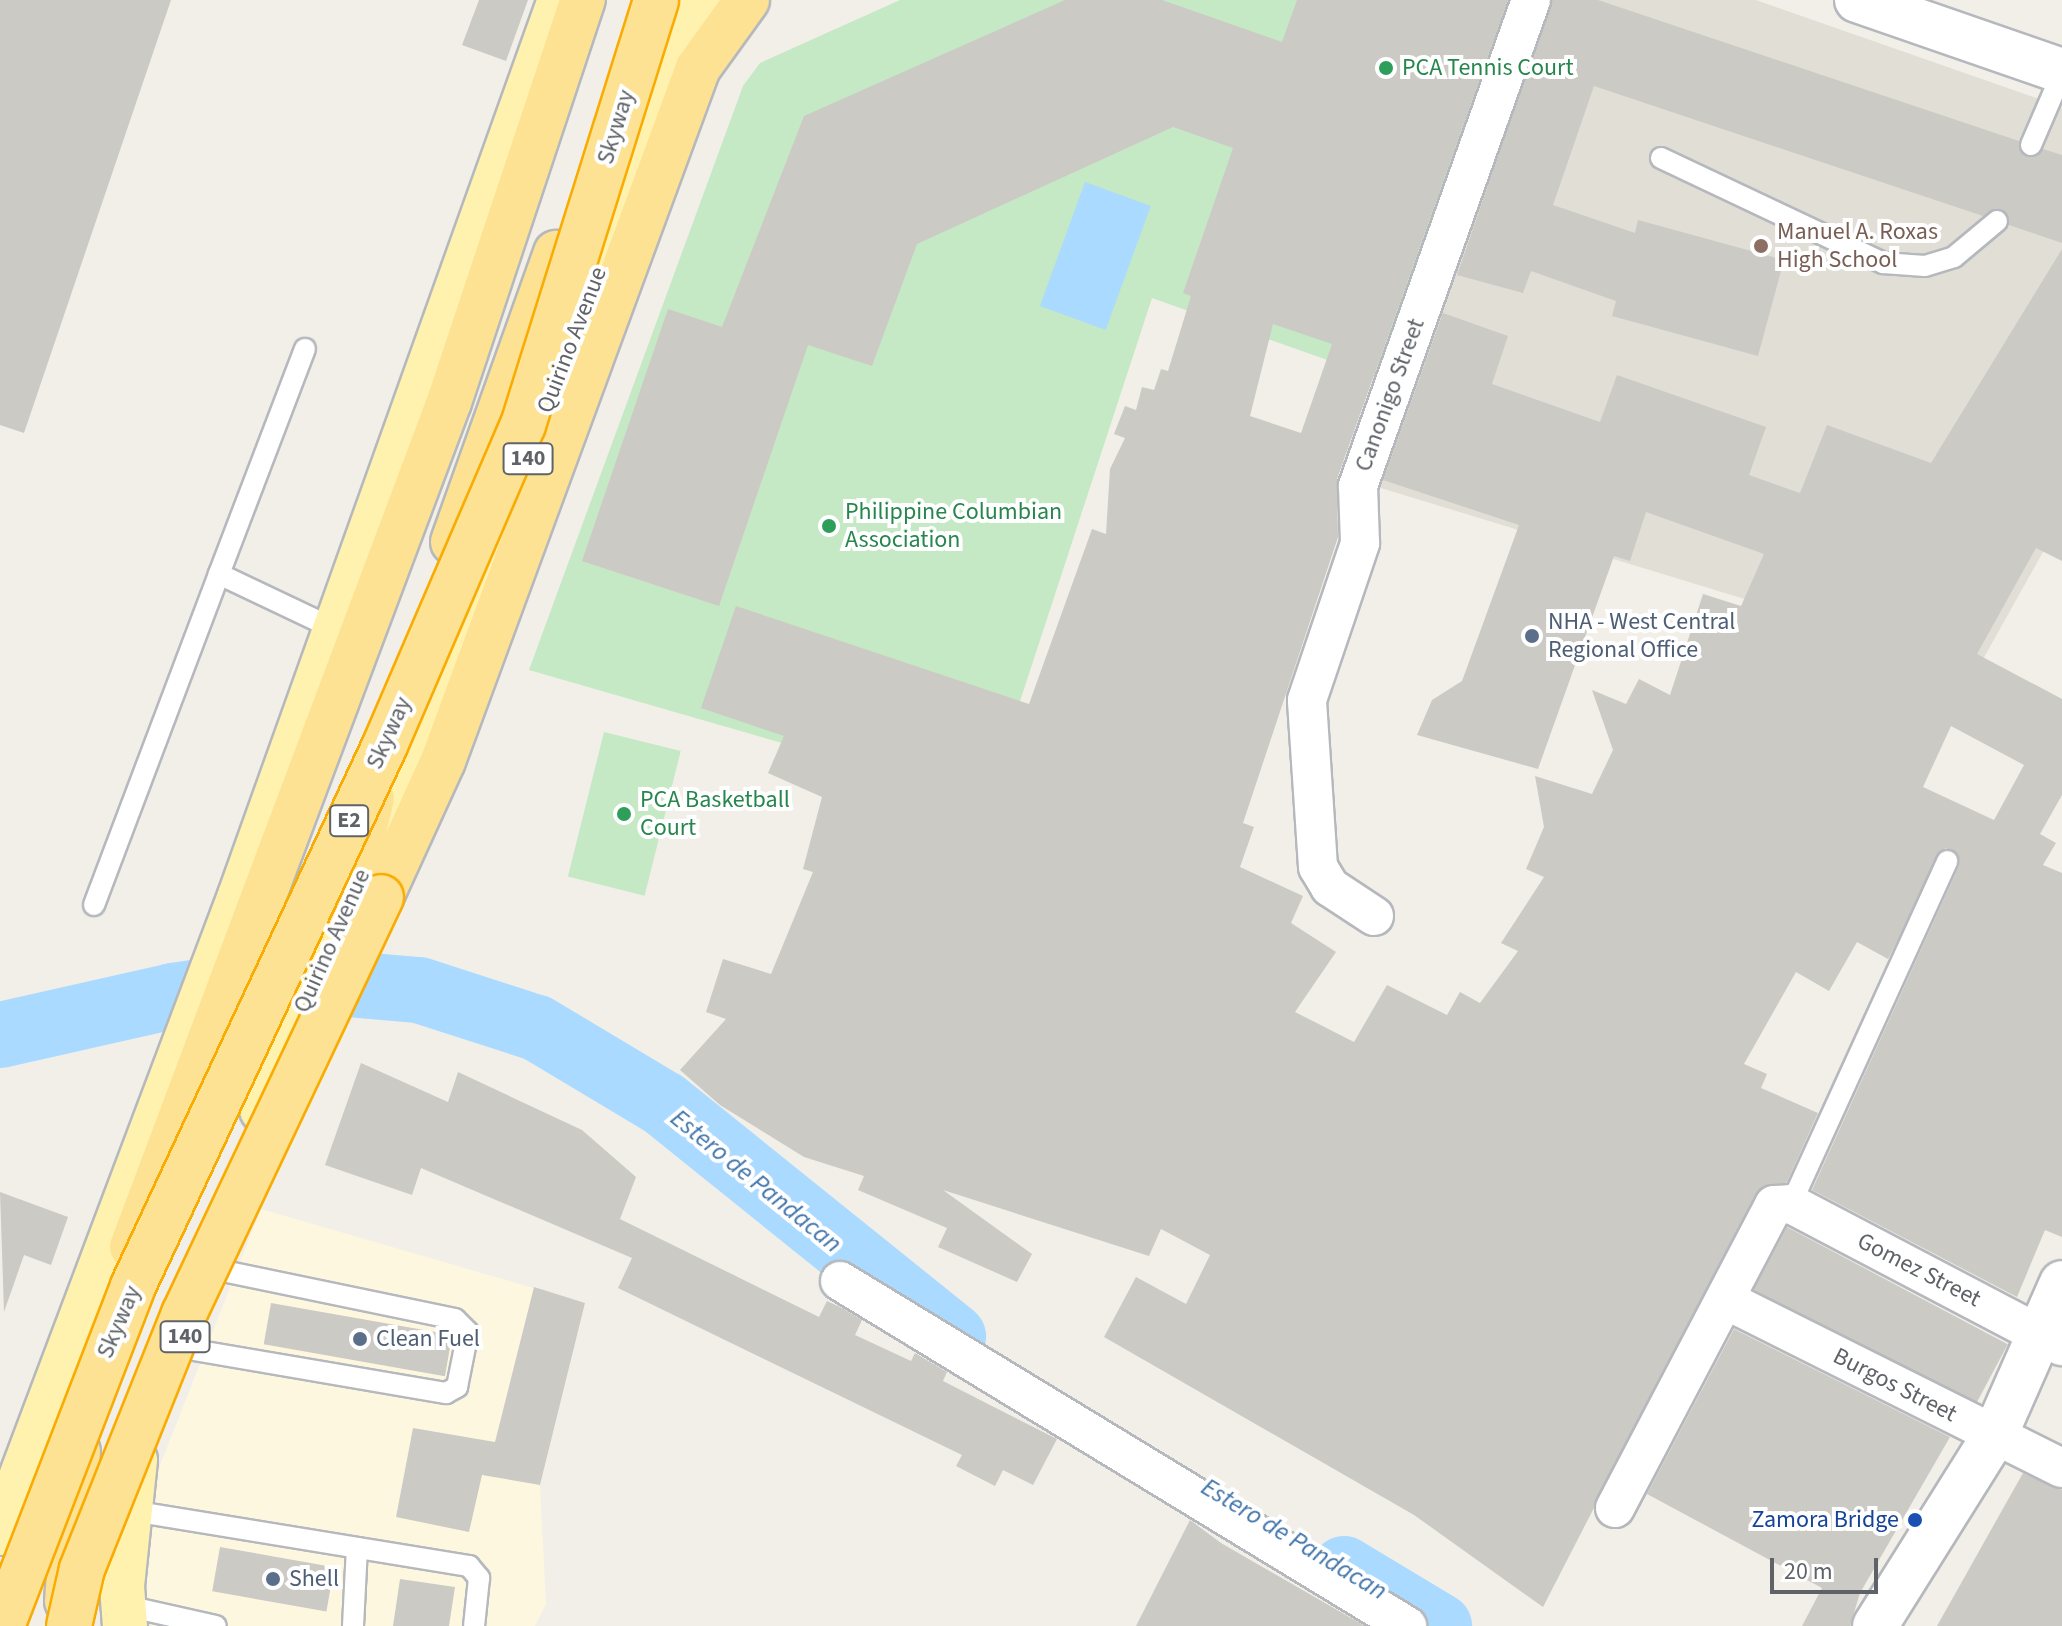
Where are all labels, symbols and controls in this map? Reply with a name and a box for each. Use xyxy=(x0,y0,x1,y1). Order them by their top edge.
place label: PCA Tennis Court xyxy=(1402,54,1574,82)
marker: PCA Tennis Court xyxy=(1377,59,1395,77)
street label: Skyway xyxy=(591,86,641,168)
place label: Manuel A. Roxas High School xyxy=(1777,218,1938,274)
marker: Manuel A. Roxas High School xyxy=(1752,237,1770,255)
street label: Quirino Avenue xyxy=(531,263,613,417)
street label: Canonigo Street xyxy=(1349,315,1431,475)
road number: 140 xyxy=(502,441,554,477)
place label: Philippine Columbian Association xyxy=(845,498,1062,554)
marker: Philippine Columbian Association xyxy=(820,517,838,535)
place label: NHA - West Central Regional Office xyxy=(1548,608,1735,664)
marker: NHA - West Central Regional Office xyxy=(1523,627,1541,645)
street label: Skyway xyxy=(360,692,418,774)
place label: PCA Basketball Court xyxy=(640,786,790,842)
road number: E2 xyxy=(329,803,369,839)
marker: PCA Basketball Court xyxy=(615,805,633,823)
street label: Quirino Avenue xyxy=(288,865,376,1017)
water label: Estero de Pandacan xyxy=(664,1103,848,1259)
street label: Gomez Street xyxy=(1852,1227,1986,1313)
street label: Skyway xyxy=(91,1281,147,1363)
road number: 140 xyxy=(159,1319,211,1355)
place label: Clean Fuel xyxy=(376,1325,480,1353)
marker: Clean Fuel xyxy=(351,1330,369,1348)
street label: Burgos Street xyxy=(1828,1342,1962,1428)
water label: Estero de Pandacan xyxy=(1196,1471,1392,1607)
place label: Zamora Bridge xyxy=(1751,1506,1899,1534)
marker: Zamora Bridge xyxy=(1906,1511,1924,1529)
scale bar xyxy=(1774,1542,1882,1592)
text: 20 m xyxy=(1784,1554,1833,1589)
place label: Shell xyxy=(289,1565,339,1593)
marker: Shell xyxy=(264,1570,282,1588)

